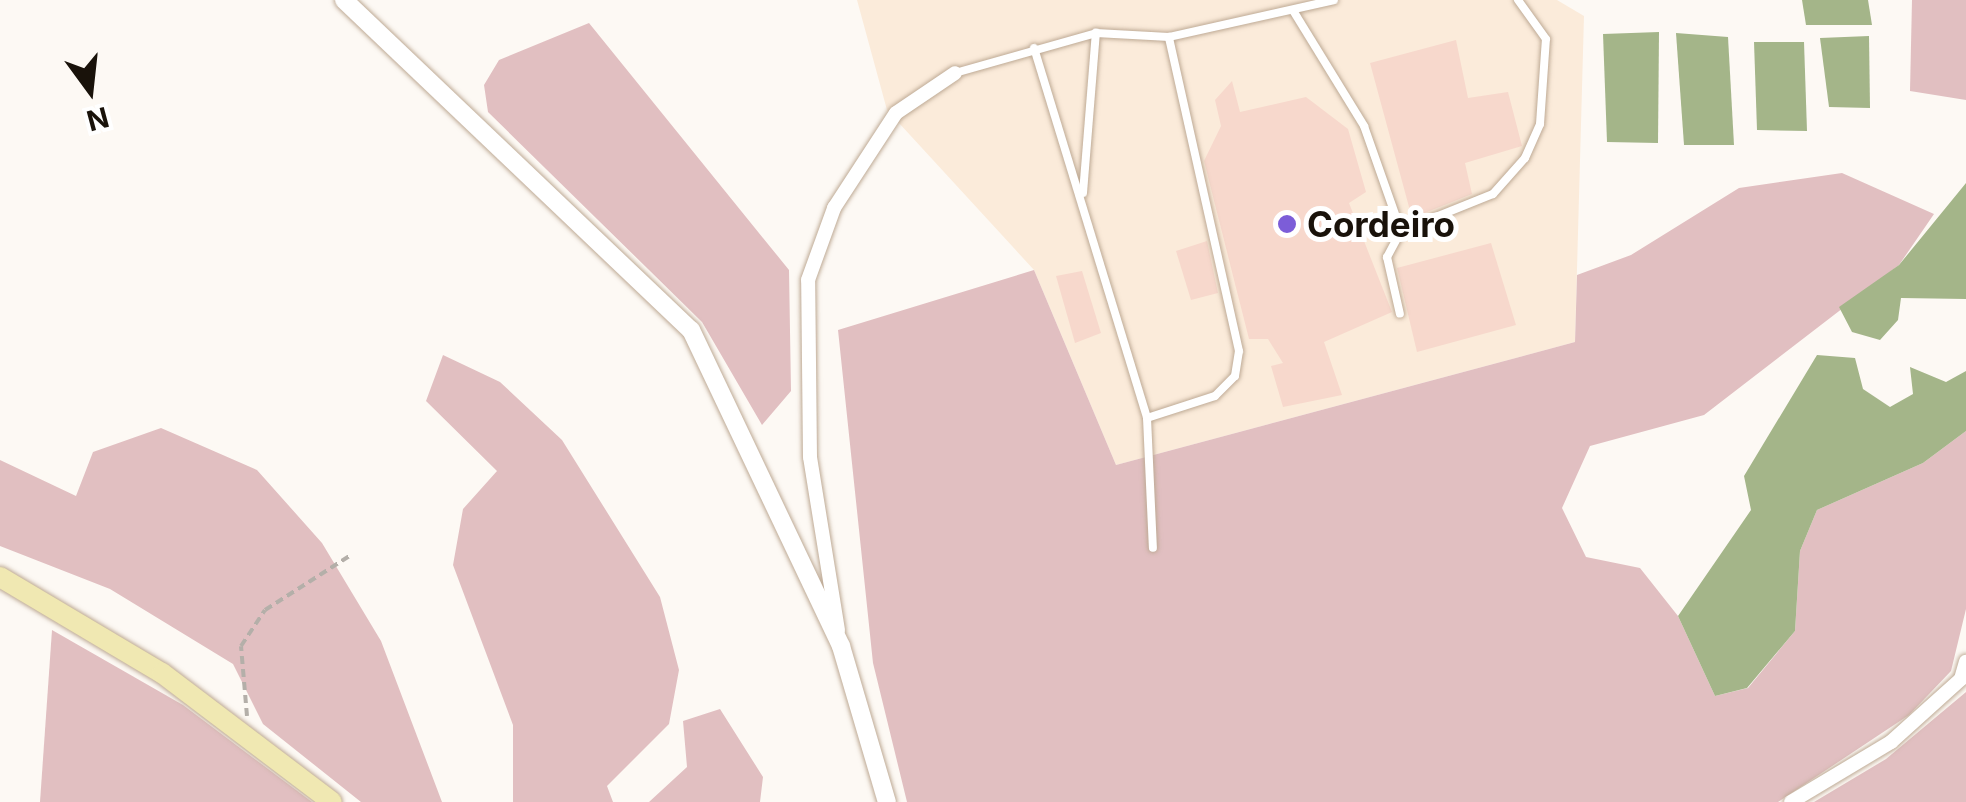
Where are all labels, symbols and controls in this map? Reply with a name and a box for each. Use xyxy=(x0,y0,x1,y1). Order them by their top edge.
north arrow xyxy=(40,40,140,140)
text: N xyxy=(83,100,112,138)
place label: Cordeiro xyxy=(1307,203,1455,245)
marker: Cordeiro xyxy=(1276,213,1298,235)

